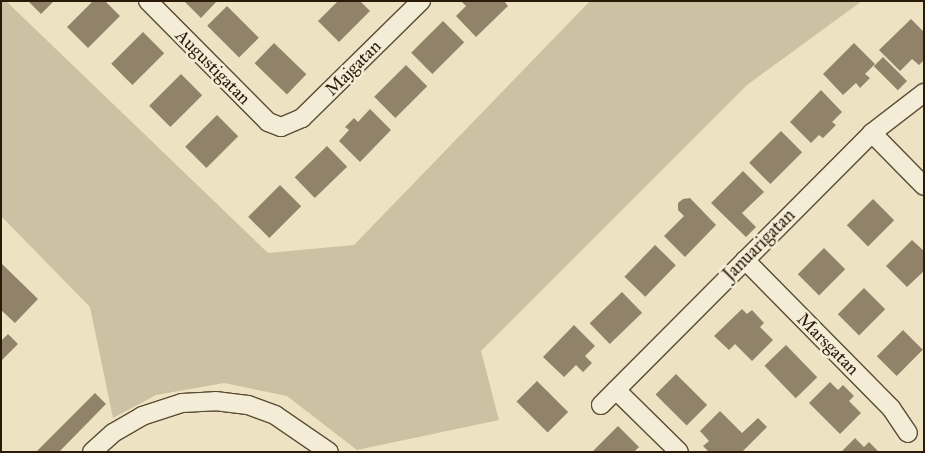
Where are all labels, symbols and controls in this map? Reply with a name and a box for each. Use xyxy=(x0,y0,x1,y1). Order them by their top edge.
street label: Augustigatan xyxy=(171,25,255,109)
street label: Majgatan xyxy=(321,36,385,100)
street label: Januarigatan xyxy=(719,205,799,285)
street label: Marsgatan xyxy=(792,308,864,380)

